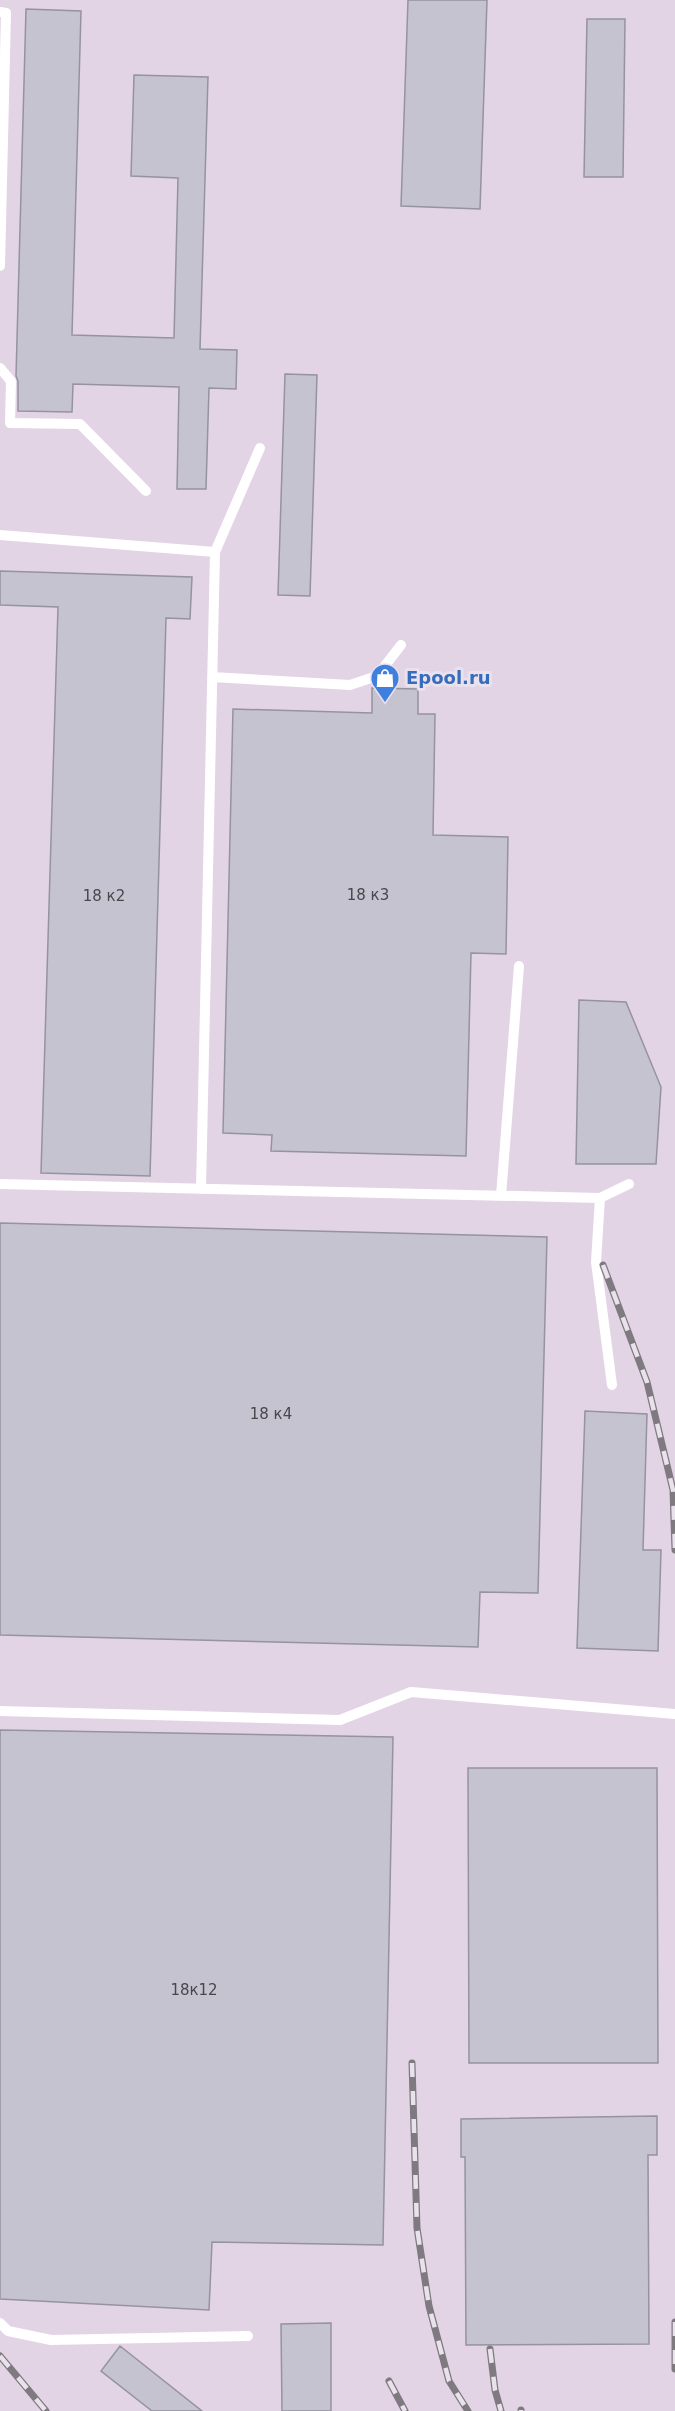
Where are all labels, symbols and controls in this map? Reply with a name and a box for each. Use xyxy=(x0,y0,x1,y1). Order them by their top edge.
shop icon: Epool.ru xyxy=(369,662,401,704)
place label: Epool.ru xyxy=(406,667,491,688)
house number: 18 к3 xyxy=(347,886,389,904)
house number: 18 к2 xyxy=(83,887,125,905)
house number: 18 к4 xyxy=(250,1405,292,1423)
house number: 18к12 xyxy=(170,1981,218,1999)

